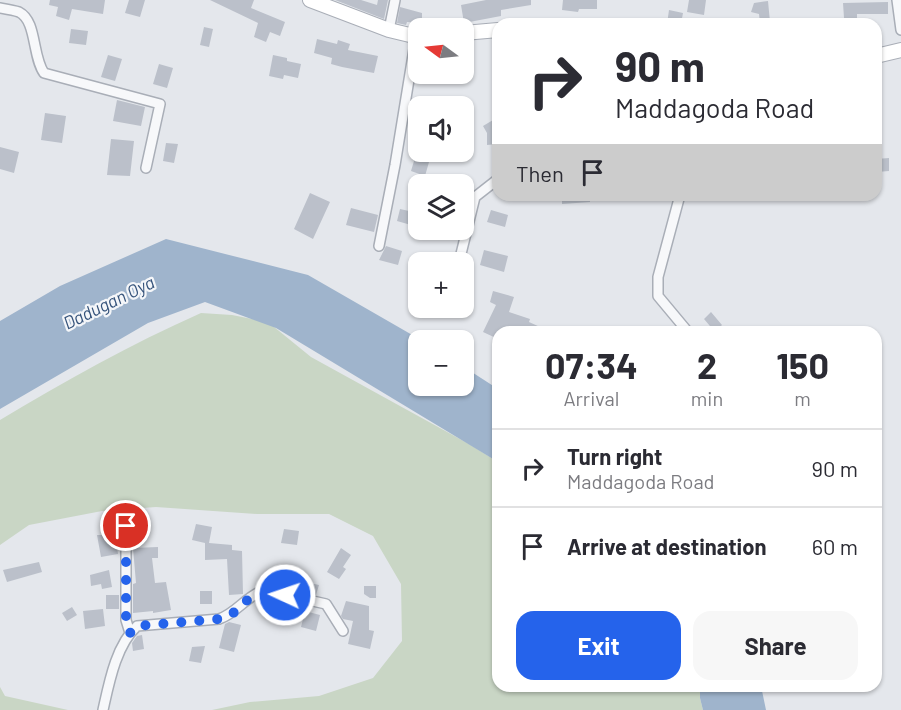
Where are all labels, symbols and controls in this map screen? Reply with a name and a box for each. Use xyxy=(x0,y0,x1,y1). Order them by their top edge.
north arrow xyxy=(408,18,474,84)
map controls xyxy=(408,18,474,396)
text: 90 m xyxy=(615,40,705,90)
icon: right xyxy=(516,42,594,120)
text: Maddagoda Road xyxy=(615,91,814,123)
button: sound xyxy=(408,96,474,162)
icon: arrive xyxy=(576,156,609,189)
text: Then xyxy=(516,160,564,186)
button: layers xyxy=(408,174,474,240)
button: + xyxy=(408,252,474,318)
water label: Dadugan Oya xyxy=(59,271,158,334)
button: − xyxy=(408,330,474,396)
text: 07:34 xyxy=(545,343,638,386)
text: 2 xyxy=(697,343,717,386)
text: 150 xyxy=(776,343,829,386)
text: Arrival xyxy=(563,386,619,410)
text: min xyxy=(691,386,723,410)
text: m xyxy=(794,386,811,410)
text: Turn right xyxy=(567,443,662,469)
icon: right xyxy=(516,452,549,485)
text: 90 m xyxy=(812,455,858,481)
text: Maddagoda Road xyxy=(567,469,715,493)
pin xyxy=(100,500,151,551)
icon: arrive xyxy=(109,509,142,542)
icon: arrive xyxy=(516,530,549,563)
text: Arrive at destination xyxy=(567,533,766,559)
text: 60 m xyxy=(812,533,858,559)
position arrow xyxy=(253,563,317,627)
button: Exit xyxy=(516,611,681,680)
button: Share xyxy=(693,611,858,680)

